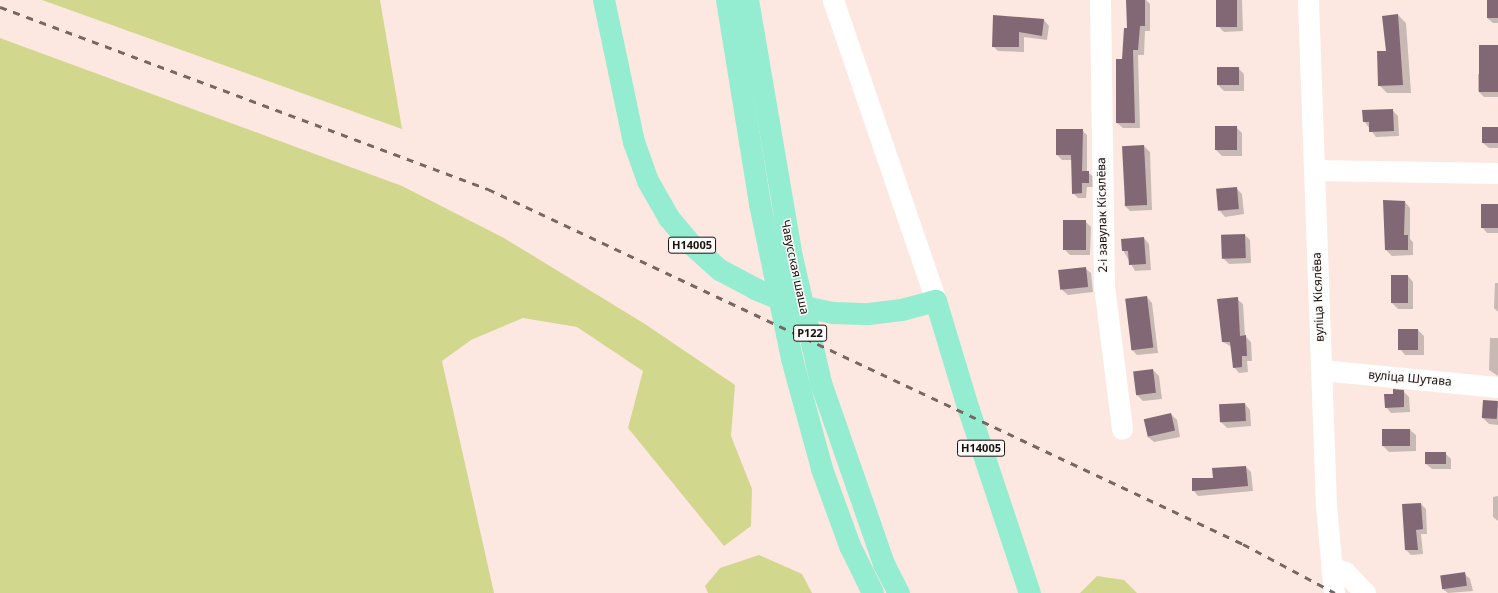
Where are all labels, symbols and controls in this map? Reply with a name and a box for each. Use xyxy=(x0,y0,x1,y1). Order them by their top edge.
street label: 2-і завулак Кісялёва xyxy=(1094,157,1110,273)
street label: Чавусская шаша xyxy=(778,218,812,316)
road number: Н14005 xyxy=(668,236,716,254)
street label: вуліца Кісялёва xyxy=(1309,252,1327,342)
road number: Р122 xyxy=(793,324,827,342)
street label: вуліца Шутава xyxy=(1368,367,1452,389)
road number: Н14005 xyxy=(957,439,1005,457)

